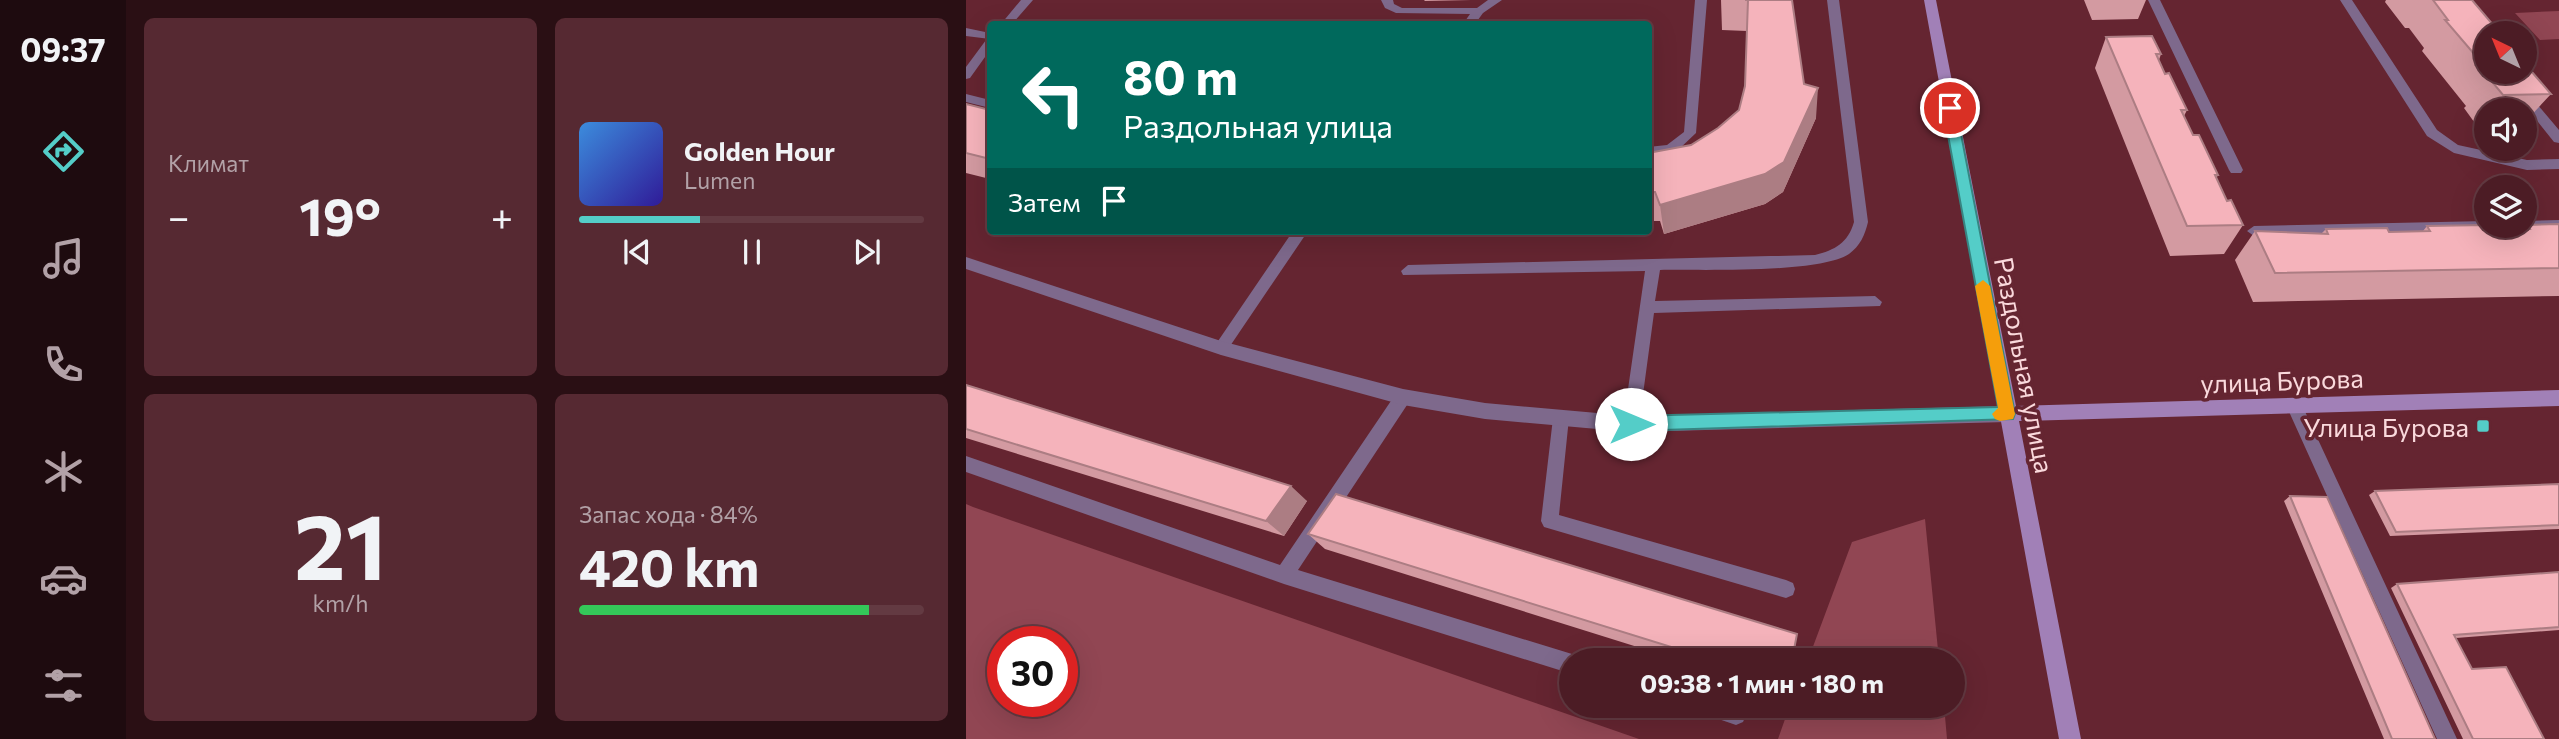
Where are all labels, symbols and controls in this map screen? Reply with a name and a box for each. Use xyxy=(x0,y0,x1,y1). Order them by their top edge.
north arrow xyxy=(2474,21,2538,84)
map controls xyxy=(2474,21,2537,238)
text: 09:37 xyxy=(20,29,106,69)
text: 80 m xyxy=(1123,45,1238,105)
icon: left xyxy=(1008,49,1099,140)
pin xyxy=(1920,78,1980,138)
icon: arrive xyxy=(1931,89,1969,127)
button: sound xyxy=(2474,98,2537,161)
text: Раздольная улица xyxy=(1123,105,1393,145)
icon: directions xyxy=(39,127,88,176)
text: Golden Hour xyxy=(684,135,835,166)
text: Климат xyxy=(168,149,249,177)
text: Lumen xyxy=(684,166,755,194)
button: layers xyxy=(2474,175,2537,238)
icon: arrive xyxy=(1095,182,1133,220)
text: 19° xyxy=(299,183,381,247)
text: Затем xyxy=(1008,186,1081,217)
text: − xyxy=(168,192,190,239)
text: + xyxy=(491,192,513,239)
icon: previous xyxy=(618,233,656,271)
icon: pause xyxy=(733,233,771,271)
icon: next xyxy=(848,233,886,271)
icon: music xyxy=(39,234,88,283)
street label: Раздольная улица xyxy=(1989,254,2061,476)
icon: phone xyxy=(39,340,88,389)
street label: улица Бурова xyxy=(2200,362,2364,398)
position arrow xyxy=(1594,387,1668,461)
place label: Улица Бурова xyxy=(2303,411,2469,442)
marker: Улица Бурова xyxy=(2475,418,2491,434)
icon: climate xyxy=(39,447,88,496)
text: 21 xyxy=(294,487,387,599)
text: Запас хода · 84% xyxy=(579,500,758,528)
text: 420 km xyxy=(579,534,759,598)
icon: car xyxy=(39,554,88,603)
text: km/h xyxy=(313,589,368,617)
speed limit sign: 30 xyxy=(987,626,1078,717)
icon: filters xyxy=(39,661,88,710)
text: 09:38 · 1 мин · 180 m xyxy=(1640,667,1884,698)

